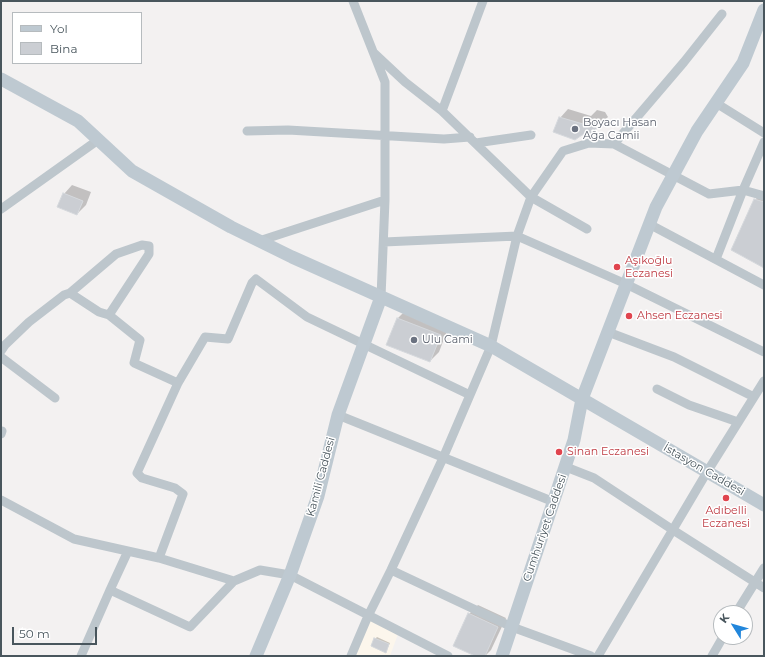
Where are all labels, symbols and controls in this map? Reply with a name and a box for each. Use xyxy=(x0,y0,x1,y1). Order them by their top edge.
legend xyxy=(12,12,142,64)
text: Yol xyxy=(50,21,68,36)
text: Bina xyxy=(50,41,77,56)
place label: Boyacı Hasan Ağa Camii xyxy=(583,116,657,142)
marker: Boyacı Hasan Ağa Camii xyxy=(570,124,580,134)
place label: Aşıkoğlu Eczanesi xyxy=(625,254,673,280)
marker: Aşıkoğlu Eczanesi xyxy=(612,262,622,272)
place label: Ahsen Eczanesi xyxy=(637,309,723,323)
marker: Ahsen Eczanesi xyxy=(624,311,634,321)
place label: Ulu Cami xyxy=(422,333,473,347)
marker: Ulu Cami xyxy=(409,335,419,345)
street label: Kamili Caddesi xyxy=(304,436,338,518)
street label: İstasyon Caddesi xyxy=(661,441,747,499)
place label: Sinan Eczanesi xyxy=(567,445,649,459)
marker: Sinan Eczanesi xyxy=(554,447,564,457)
street label: Cumhuriyet Caddesi xyxy=(520,473,570,583)
marker: Adıbelli Eczanesi xyxy=(721,493,731,503)
place label: Adıbelli Eczanesi xyxy=(702,504,750,530)
north arrow xyxy=(713,605,753,645)
text: K xyxy=(716,611,732,626)
scale bar xyxy=(14,619,99,645)
text: 50 m xyxy=(19,626,50,641)

